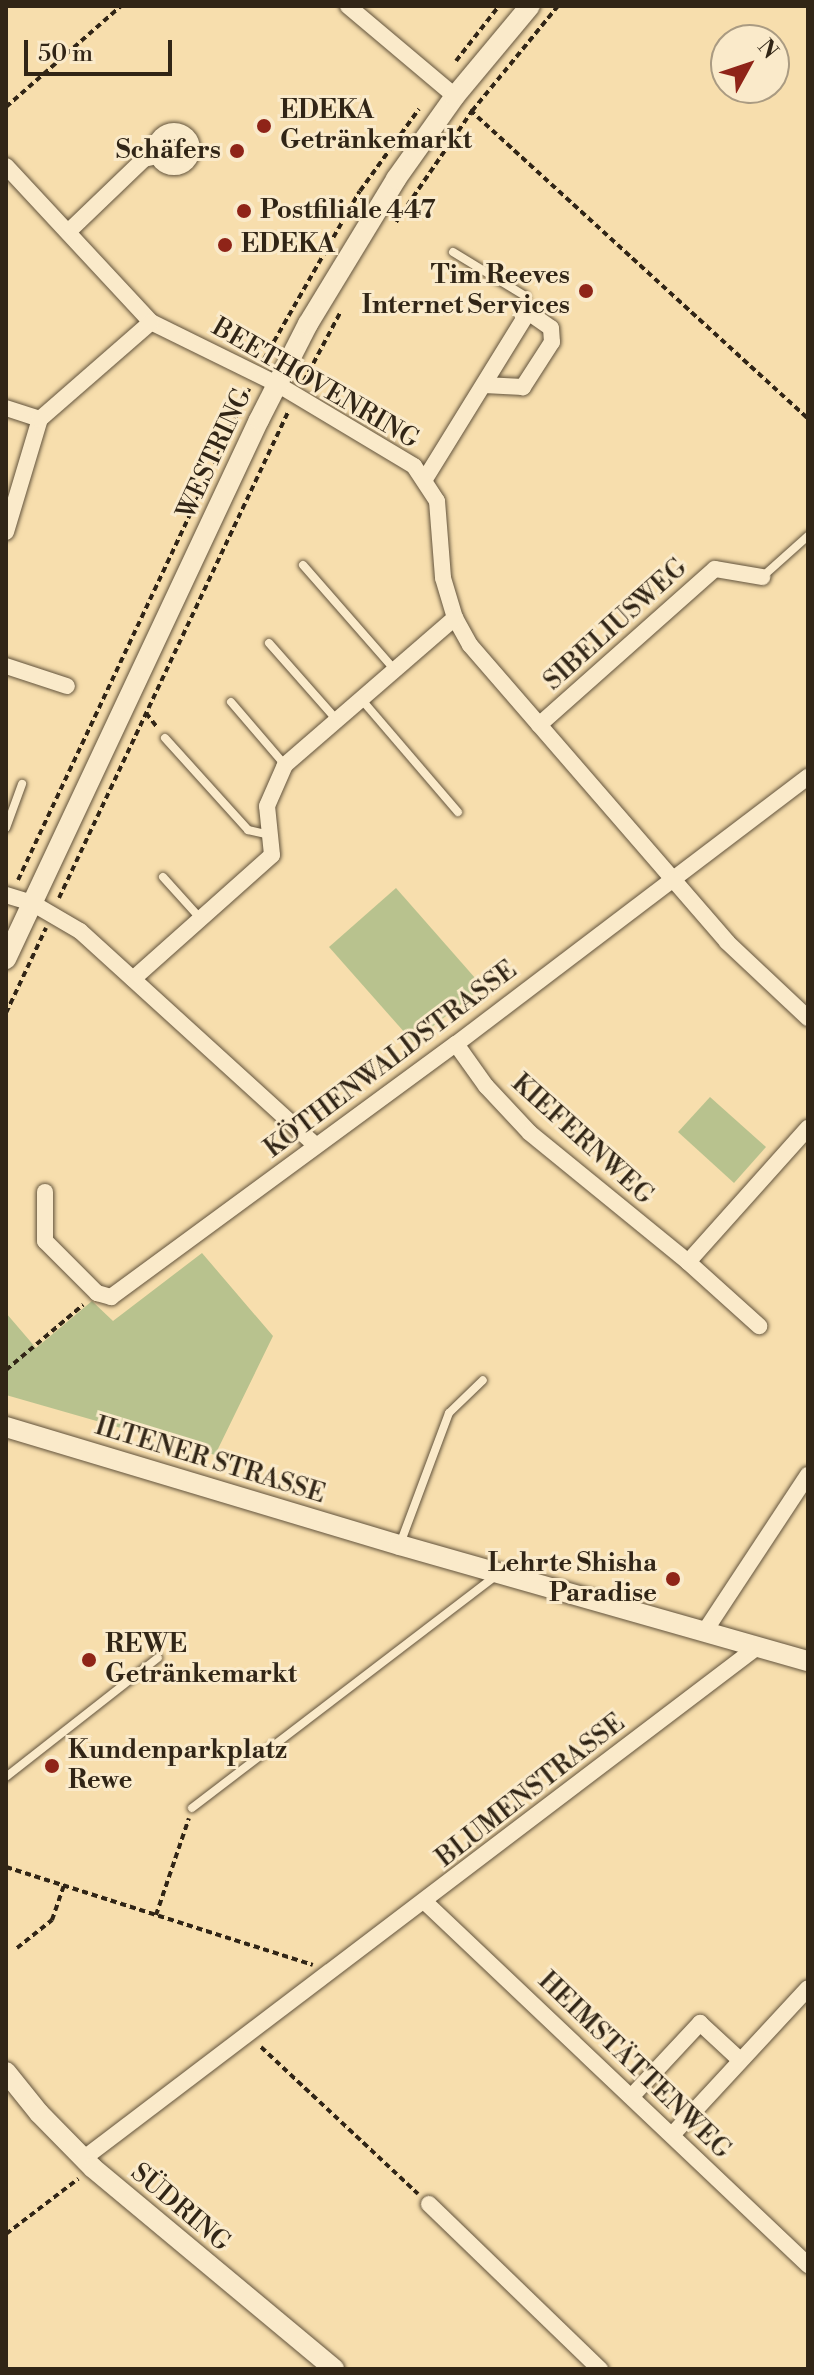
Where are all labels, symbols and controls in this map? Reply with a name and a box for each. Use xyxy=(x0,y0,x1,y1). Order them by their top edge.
scale bar xyxy=(28,24,176,74)
north arrow xyxy=(710,24,790,104)
text: N xyxy=(751,34,783,65)
text: 50 m xyxy=(38,39,93,69)
place label: EDEKA Getränkemarkt xyxy=(280,95,472,156)
marker: EDEKA Getränkemarkt xyxy=(255,117,273,135)
place label: Schäfers xyxy=(116,135,221,167)
marker: Schäfers xyxy=(228,142,246,160)
place label: Postfiliale 447 xyxy=(260,195,436,227)
marker: Postfiliale 447 xyxy=(235,202,253,220)
place label: EDEKA xyxy=(241,229,335,261)
marker: EDEKA xyxy=(216,236,234,254)
place label: Tim Reeves Internet Services xyxy=(362,260,570,322)
marker: Tim Reeves Internet Services xyxy=(577,282,595,300)
street label: BEETHOVENRING xyxy=(206,312,424,456)
street label: WESTRING xyxy=(171,384,259,524)
street label: SIBELIUSWEG xyxy=(538,553,694,697)
street label: KÖTHENWALDSTRASSE xyxy=(259,955,523,1165)
street label: KIEFERNWEG xyxy=(505,1068,659,1212)
street label: ILTENER STRASSE xyxy=(91,1411,329,1511)
place label: Lehrte Shisha Paradise xyxy=(488,1548,657,1610)
marker: Lehrte Shisha Paradise xyxy=(664,1570,682,1588)
place label: REWE Getränkemarkt xyxy=(105,1629,297,1690)
marker: REWE Getränkemarkt xyxy=(80,1651,98,1669)
street label: BLUMENSTRASSE xyxy=(431,1708,631,1874)
place label: Kundenparkplatz Rewe xyxy=(68,1735,287,1796)
marker: Kundenparkplatz Rewe xyxy=(43,1757,61,1775)
street label: HEIMSTÄTTENWEG xyxy=(531,1966,737,2166)
street label: SÜDRING xyxy=(124,2157,236,2259)

